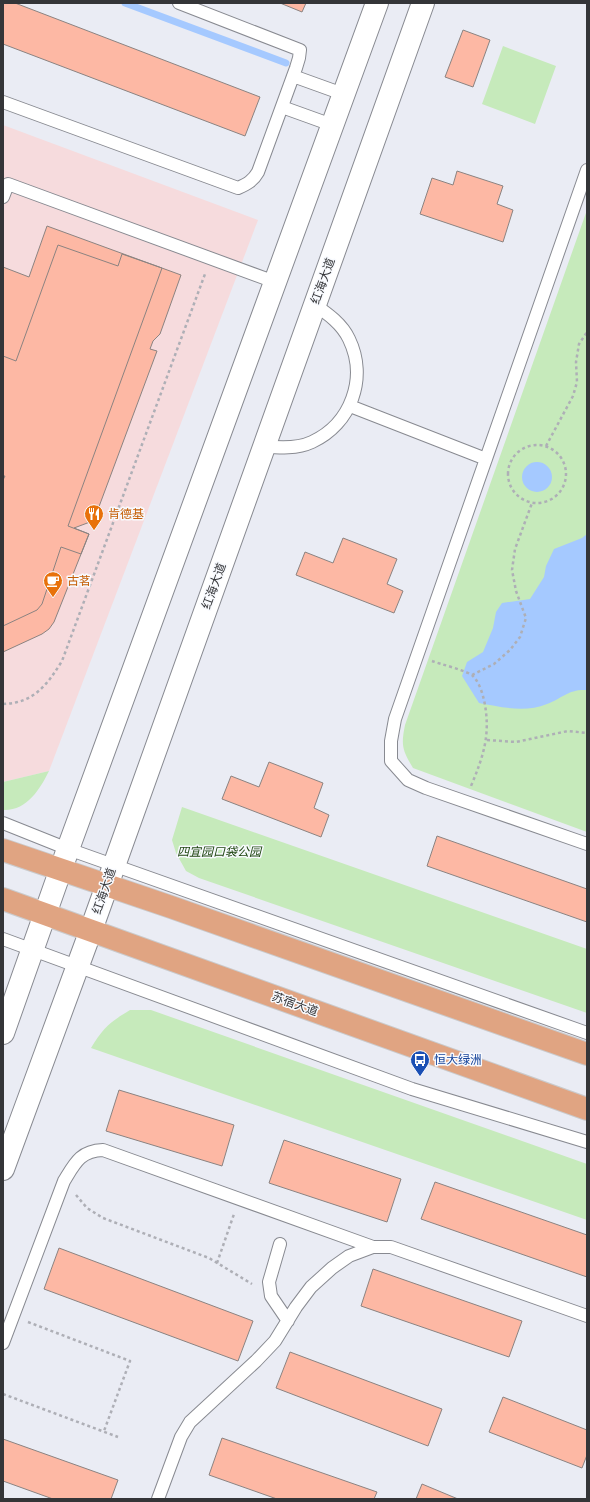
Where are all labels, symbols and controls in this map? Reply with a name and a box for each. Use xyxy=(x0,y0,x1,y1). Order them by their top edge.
street label: 红海大道 xyxy=(308,256,338,306)
restaurant icon: 肯德基 xyxy=(83,503,105,531)
place label: 肯德基 xyxy=(108,507,144,521)
street label: 红海大道 xyxy=(199,561,229,611)
cafe icon: 古茗 xyxy=(42,570,64,598)
place label: 古茗 xyxy=(67,574,91,588)
park label: 四宜园口袋公园 xyxy=(177,845,263,859)
street label: 红海大道 xyxy=(90,866,118,916)
street label: 苏宿大道 xyxy=(270,989,320,1019)
bus stop icon: 恒大绿洲 xyxy=(409,1049,431,1077)
place label: 恒大绿洲 xyxy=(434,1053,482,1067)

